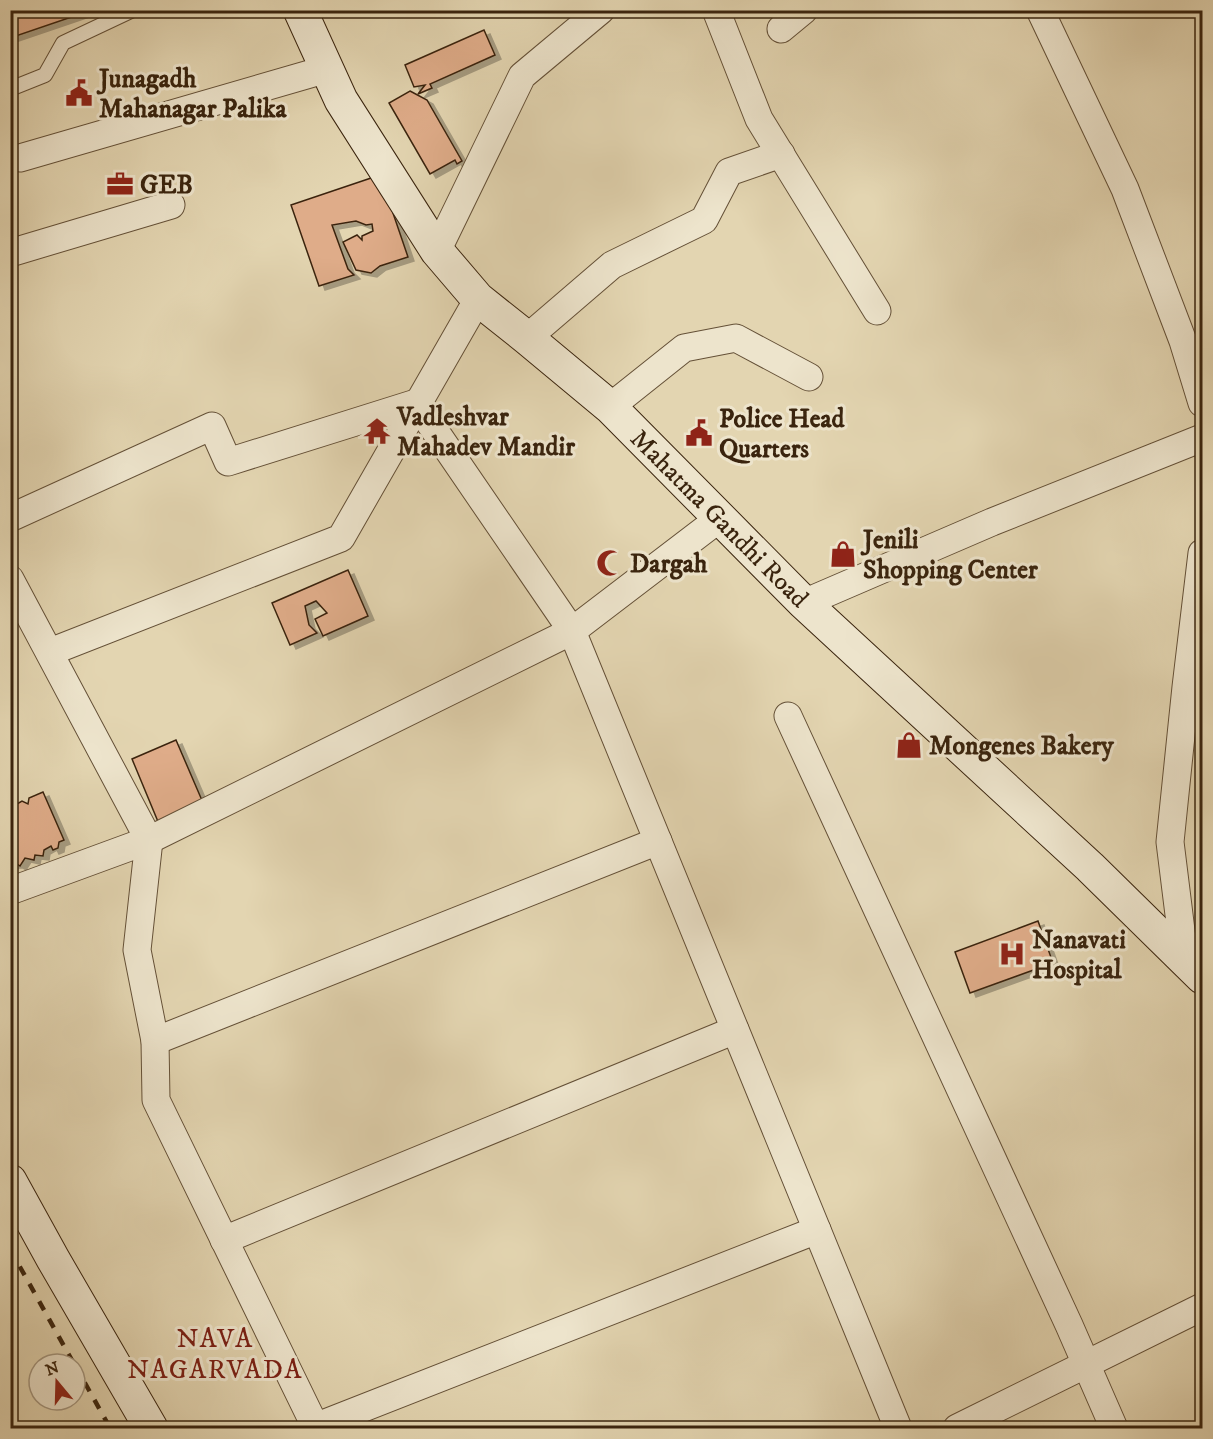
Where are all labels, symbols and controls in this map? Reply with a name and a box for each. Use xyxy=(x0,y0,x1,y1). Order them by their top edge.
place label: Junagadh Mahanagar Palika xyxy=(96,63,288,126)
public building icon: Junagadh Mahanagar Palika xyxy=(64,78,94,108)
office icon: GEB xyxy=(105,169,135,199)
place label: GEB xyxy=(140,169,193,202)
place label: Vadleshvar Mahadev Mandir xyxy=(396,401,575,464)
place label: Police Head Quarters xyxy=(719,403,845,466)
temple icon: Vadleshvar Mahadev Mandir xyxy=(362,416,392,446)
public building icon: Police Head Quarters xyxy=(684,418,714,448)
street label: Mahatma Gandhi Road xyxy=(623,423,815,615)
place label: Jenili Shopping Center xyxy=(860,524,1038,587)
shop icon: Jenili Shopping Center xyxy=(828,539,858,569)
mosque icon: Dargah xyxy=(595,548,625,578)
place label: Dargah xyxy=(630,548,708,581)
shop icon: Mongenes Bakery xyxy=(894,730,924,760)
place label: Mongenes Bakery xyxy=(929,730,1114,763)
place label: Nanavati Hospital xyxy=(1032,924,1126,987)
hospital icon: Nanavati Hospital xyxy=(997,939,1027,969)
district label: NAVA NAGARVADA xyxy=(127,1322,303,1387)
north arrow xyxy=(27,1352,87,1412)
text: N xyxy=(43,1357,62,1380)

